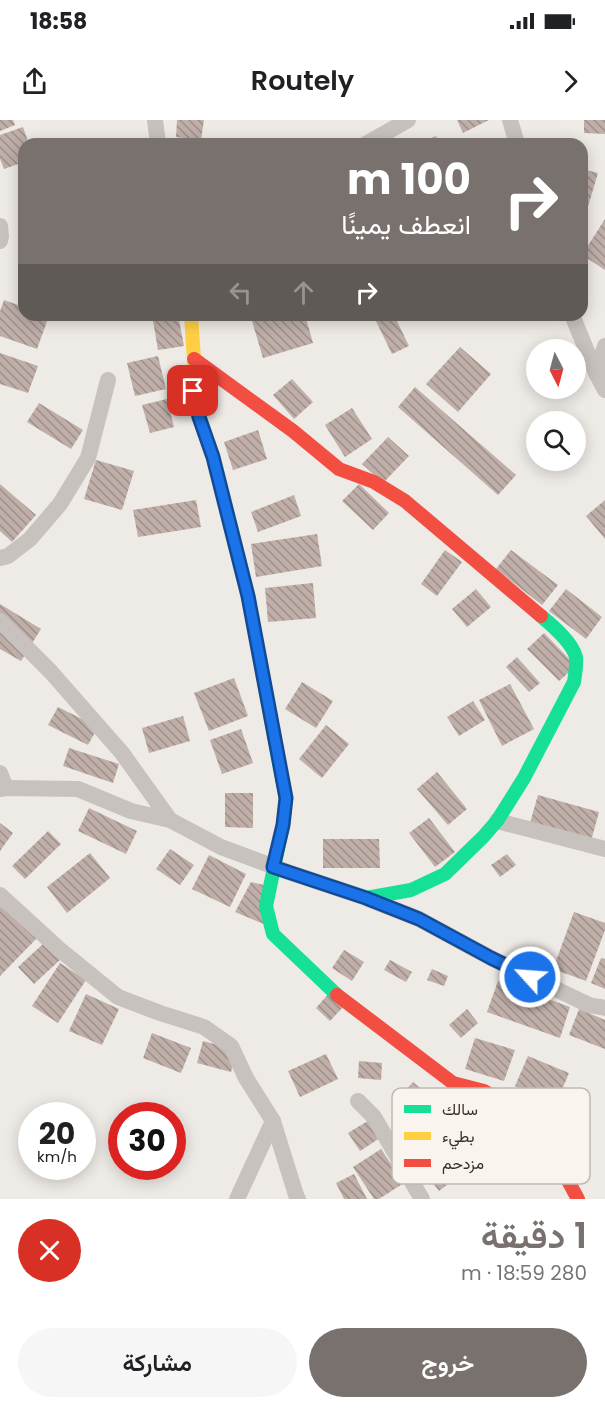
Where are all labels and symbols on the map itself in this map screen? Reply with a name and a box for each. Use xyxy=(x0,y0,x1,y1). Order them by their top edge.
north arrow xyxy=(526,339,586,399)
pin xyxy=(167,365,218,416)
position arrow xyxy=(498,945,562,1009)
legend xyxy=(392,1088,590,1184)
text: سالك xyxy=(442,1098,478,1121)
speed limit sign: 30 xyxy=(108,1102,186,1180)
text: بطيء xyxy=(442,1125,474,1150)
text: مزدحم xyxy=(442,1152,484,1175)

